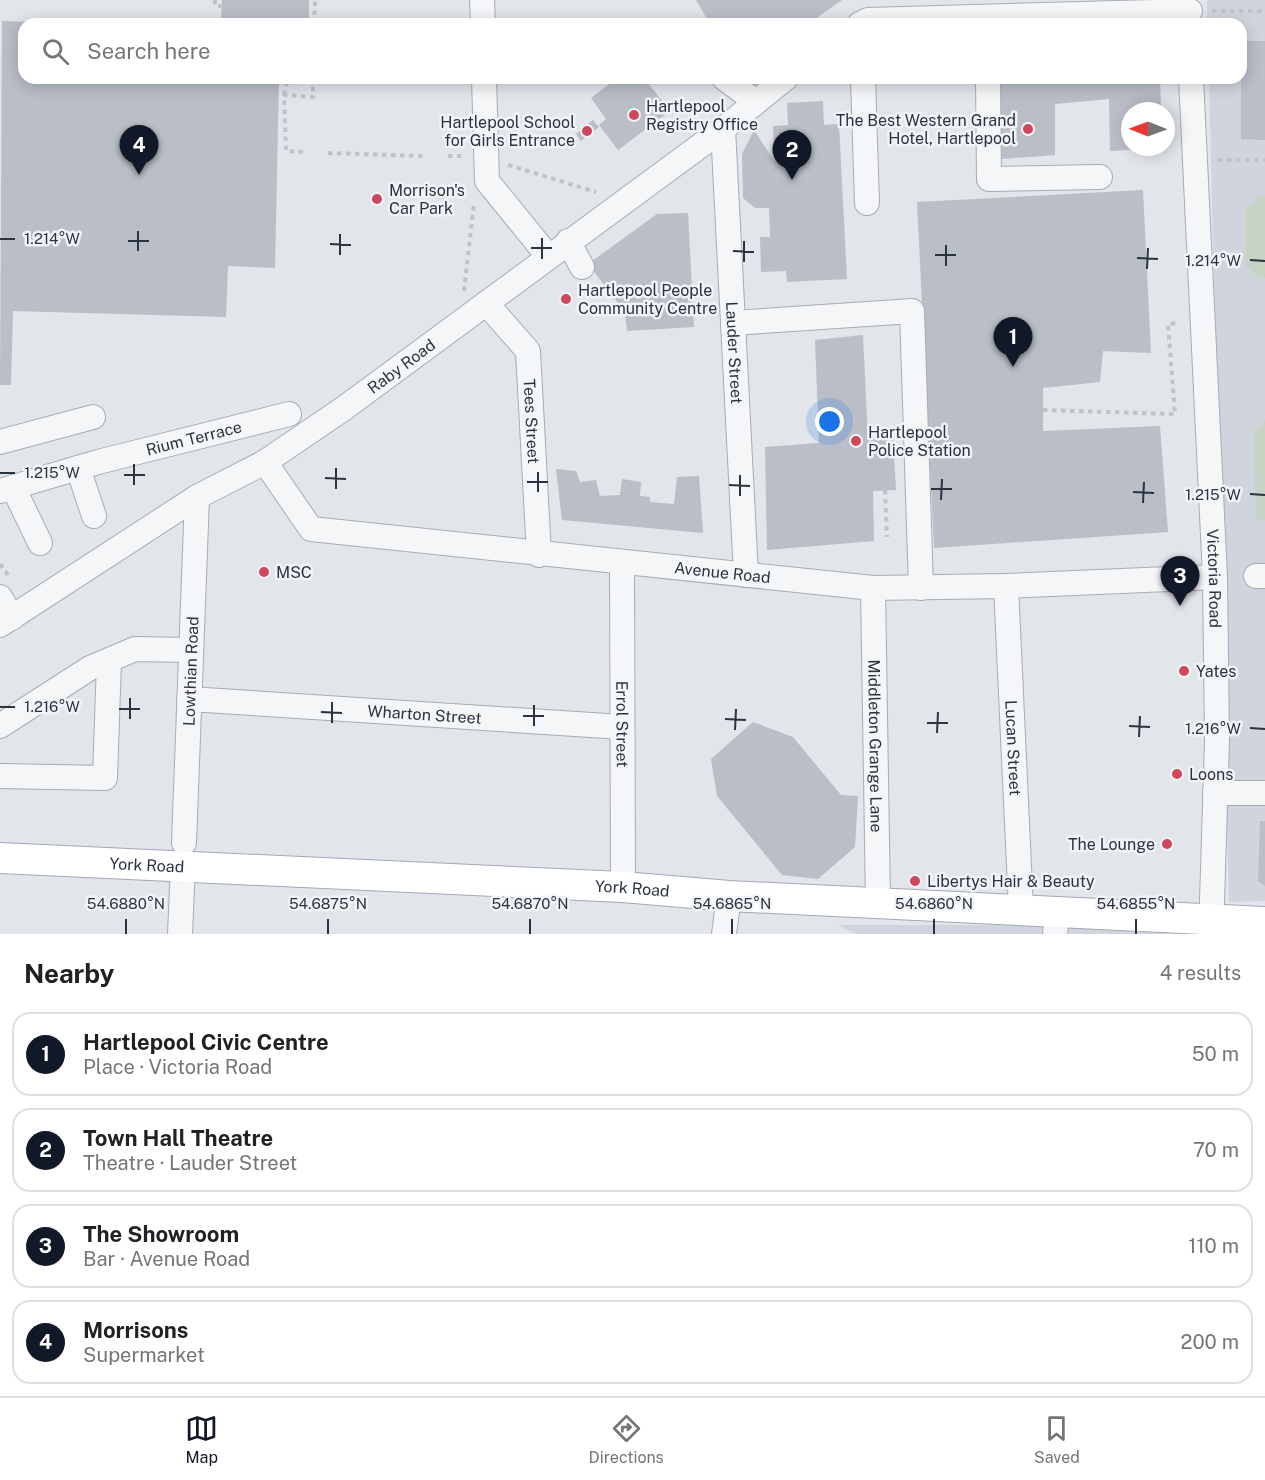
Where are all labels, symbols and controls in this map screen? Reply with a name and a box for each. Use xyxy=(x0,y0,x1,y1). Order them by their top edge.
search box xyxy=(18,18,1247,84)
icon: search xyxy=(39,35,72,68)
text: Search here xyxy=(87,38,211,64)
place label: Hartlepool Registry Office xyxy=(646,97,758,134)
north arrow xyxy=(1121,102,1175,156)
marker: Hartlepool Registry Office xyxy=(627,108,641,122)
place label: The Best Western Grand Hotel, Hartlepool xyxy=(836,111,1016,148)
place label: Hartlepool School for Girls Entrance xyxy=(440,113,575,150)
marker: The Best Western Grand Hotel, Hartlepool xyxy=(1021,122,1035,136)
marker: Hartlepool School for Girls Entrance xyxy=(580,124,594,138)
pin: 4 xyxy=(120,126,158,175)
pin: 2 xyxy=(772,130,812,180)
place label: Morrison's Car Park xyxy=(389,181,465,218)
marker: Morrison's Car Park xyxy=(370,192,384,206)
text: 1.214°W xyxy=(24,230,80,247)
text: 1.214°W xyxy=(1185,252,1241,269)
place label: Hartlepool People Community Centre xyxy=(578,281,717,318)
marker: Hartlepool People Community Centre xyxy=(559,292,573,306)
street label: Lauder Street xyxy=(722,301,747,404)
pin: 1 xyxy=(994,318,1032,367)
street label: Raby Road xyxy=(364,335,439,397)
street label: Tees Street xyxy=(520,378,544,464)
your location xyxy=(815,407,844,436)
street label: Rium Terrace xyxy=(144,417,244,459)
place label: Hartlepool Police Station xyxy=(868,423,971,460)
marker: Hartlepool Police Station xyxy=(849,434,863,448)
text: 1.215°W xyxy=(24,464,80,481)
text: 1.215°W xyxy=(1185,486,1241,503)
street label: Victoria Road xyxy=(1203,528,1225,628)
pin: 3 xyxy=(1160,556,1200,606)
street label: Avenue Road xyxy=(673,558,772,587)
place label: MSC xyxy=(276,563,312,582)
marker: MSC xyxy=(257,565,271,579)
street label: Lowthian Road xyxy=(179,616,202,726)
street label: Middleton Grange Lane xyxy=(865,659,886,833)
place label: Yates xyxy=(1196,662,1236,681)
marker: Yates xyxy=(1177,664,1191,678)
street label: Errol Street xyxy=(613,681,632,767)
text: 1.216°W xyxy=(24,698,80,715)
street label: Lucan Street xyxy=(1002,699,1025,796)
street label: Wharton Street xyxy=(367,701,482,727)
text: 1.216°W xyxy=(1185,720,1241,737)
place label: Loons xyxy=(1189,765,1233,784)
marker: Loons xyxy=(1170,767,1184,781)
place label: The Lounge xyxy=(1068,835,1155,854)
marker: The Lounge xyxy=(1160,837,1174,851)
street label: York Road xyxy=(109,854,185,876)
place label: Libertys Hair & Beauty xyxy=(927,872,1095,891)
marker: Libertys Hair & Beauty xyxy=(908,874,922,888)
street label: York Road xyxy=(594,876,670,900)
text: 54.6880°N xyxy=(87,895,165,912)
text: 54.6875°N xyxy=(289,895,367,912)
text: 54.6870°N xyxy=(491,895,569,912)
text: 54.6865°N xyxy=(693,895,771,912)
text: 54.6860°N xyxy=(895,895,973,912)
text: 54.6855°N xyxy=(1097,895,1175,912)
text: Nearby xyxy=(24,958,114,989)
text: 4 results xyxy=(1160,961,1241,985)
text: Hartlepool Civic Centre xyxy=(83,1029,329,1055)
text: 1 xyxy=(41,1042,50,1066)
text: 50 m xyxy=(1192,1042,1239,1066)
text: Place · Victoria Road xyxy=(83,1055,272,1079)
text: Town Hall Theatre xyxy=(83,1125,273,1151)
text: 2 xyxy=(39,1138,52,1162)
text: 70 m xyxy=(1193,1138,1239,1162)
text: Theatre · Lauder Street xyxy=(83,1151,297,1175)
text: The Showroom xyxy=(83,1221,239,1247)
text: 3 xyxy=(39,1234,52,1258)
text: 110 m xyxy=(1188,1234,1239,1258)
text: Bar · Avenue Road xyxy=(83,1247,250,1271)
text: Morrisons xyxy=(83,1317,188,1343)
text: 4 xyxy=(39,1330,52,1354)
text: 200 m xyxy=(1181,1330,1239,1354)
text: Supermarket xyxy=(83,1343,205,1367)
tab: Map xyxy=(185,1412,218,1467)
tab: Directions xyxy=(589,1412,664,1467)
tab: Saved xyxy=(1034,1412,1080,1467)

